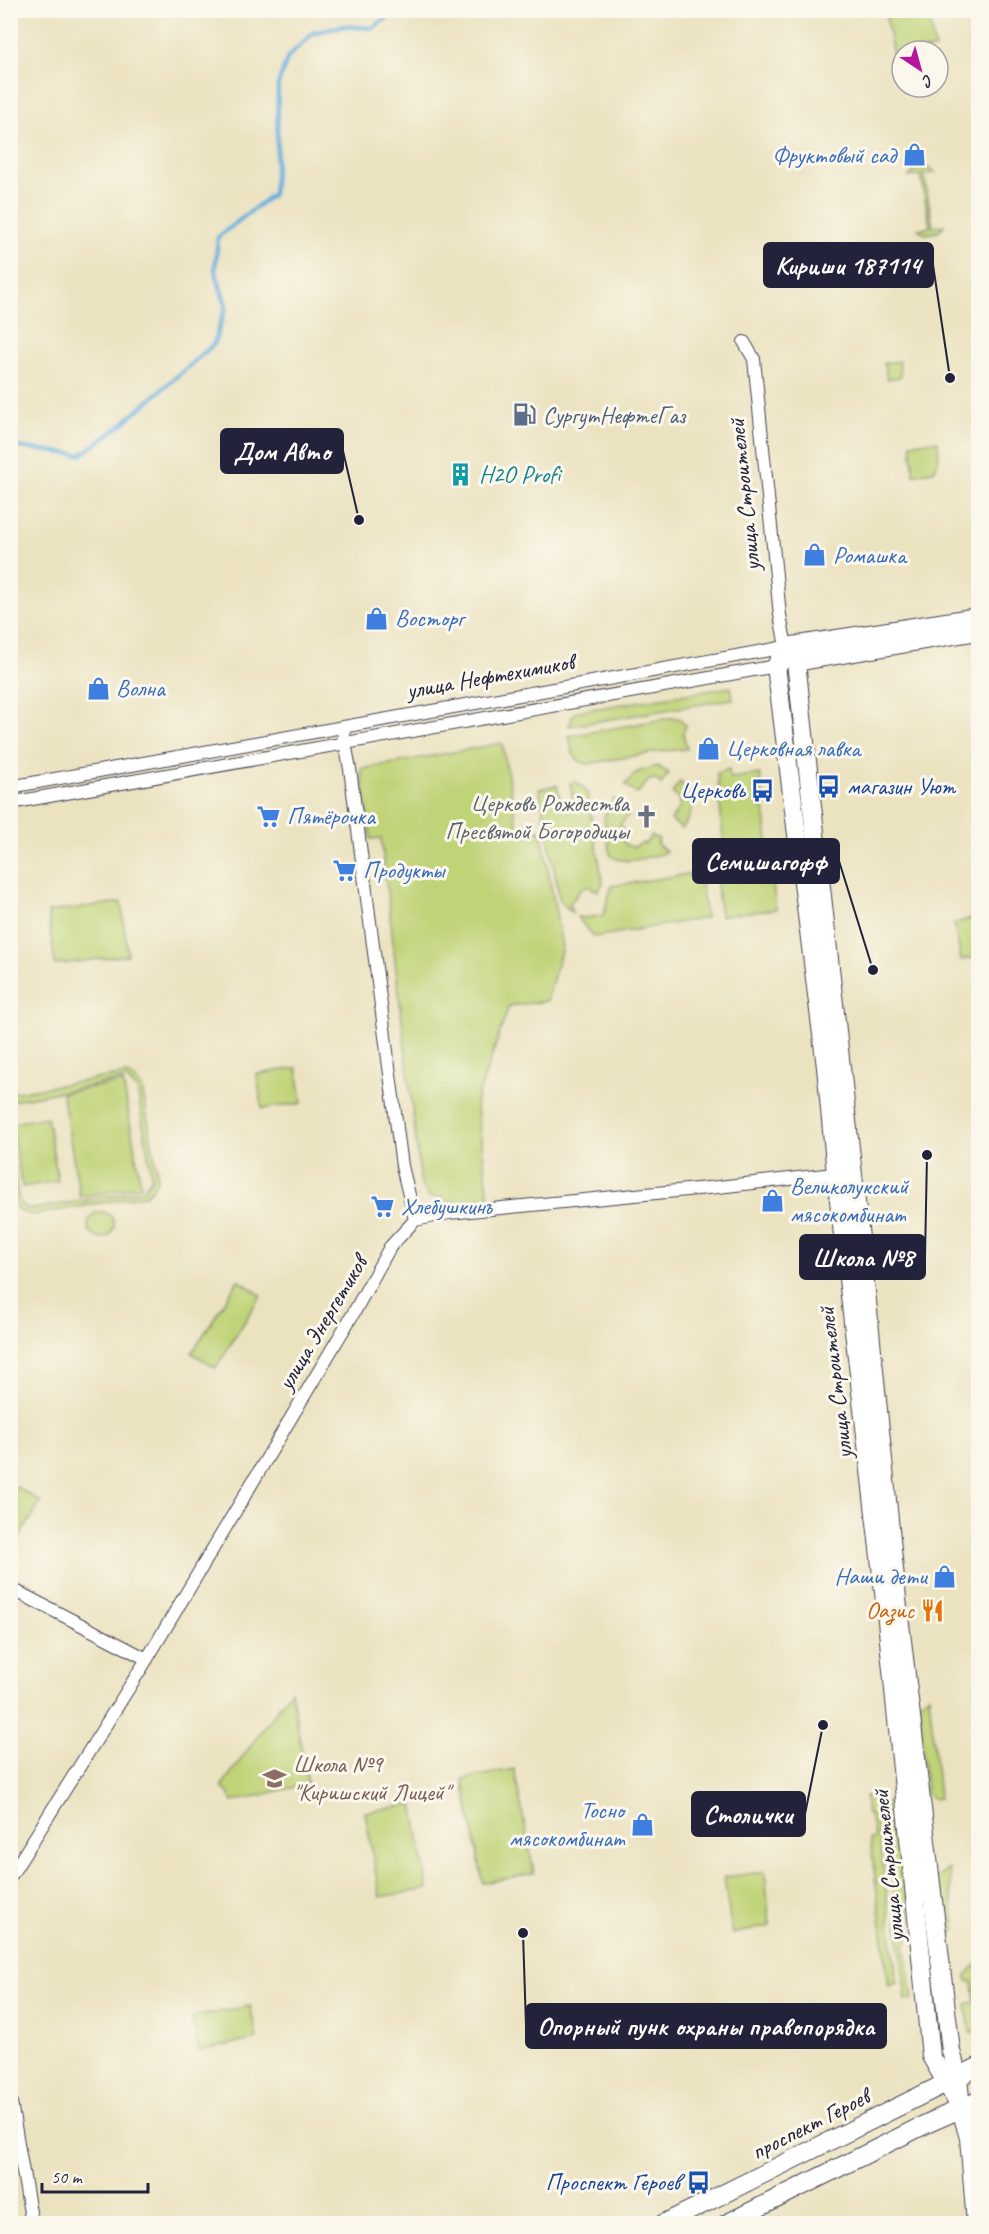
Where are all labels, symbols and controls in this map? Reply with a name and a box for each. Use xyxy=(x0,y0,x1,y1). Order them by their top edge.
north arrow xyxy=(890,39,950,99)
text: С xyxy=(917,70,937,92)
place label: Фруктовый сад xyxy=(772,140,898,170)
shop icon: Фруктовый сад xyxy=(901,142,927,168)
callout: Кириши 187114 xyxy=(764,243,933,287)
text: Кириши 187114 xyxy=(775,249,924,282)
place label: СургутНефтеГаз xyxy=(543,400,687,430)
fuel station icon: СургутНефтеГаз xyxy=(512,402,538,428)
street label: улица Строителей xyxy=(721,415,767,575)
callout: Дом Авто xyxy=(221,429,343,473)
text: Дом Авто xyxy=(234,435,333,468)
place label: H2O Profi xyxy=(479,459,563,489)
building icon: H2O Profi xyxy=(448,461,474,487)
place label: Ромашка xyxy=(833,540,908,570)
shop icon: Ромашка xyxy=(802,542,828,568)
place label: Восторг xyxy=(395,603,467,633)
shop icon: Восторг xyxy=(364,605,390,631)
street label: улица Нефтехимиков xyxy=(402,646,580,706)
place label: Волна xyxy=(116,673,166,703)
shop icon: Волна xyxy=(85,675,111,701)
place label: Церковная лавка xyxy=(726,733,862,763)
shop icon: Церковная лавка xyxy=(695,735,721,761)
place label: магазин Уют xyxy=(847,771,957,801)
bus stop icon: магазин Уют xyxy=(816,773,842,799)
place label: Церковь xyxy=(680,775,746,805)
bus stop icon: Церковь xyxy=(750,777,776,803)
place label: Церковь Рождества Пресвятой Богородицы xyxy=(445,788,631,846)
place label: Пятёрочка xyxy=(287,801,376,831)
supermarket icon: Пятёрочка xyxy=(256,803,282,829)
church icon: Церковь Рождества Пресвятой Богородицы xyxy=(634,804,660,830)
callout: Семишагофф xyxy=(693,839,839,883)
text: Семишагофф xyxy=(705,845,829,878)
place label: Продукты xyxy=(363,855,447,885)
supermarket icon: Продукты xyxy=(332,857,358,883)
place label: Великолукский мясокомбинат xyxy=(790,1171,910,1229)
shop icon: Великолукский мясокомбинат xyxy=(759,1187,785,1213)
place label: Хлебушкинъ xyxy=(401,1191,494,1221)
supermarket icon: Хлебушкинъ xyxy=(370,1193,396,1219)
callout: Школа №8 xyxy=(800,1235,925,1279)
text: Школа №8 xyxy=(812,1241,917,1274)
street label: улица Энергетиков xyxy=(269,1247,376,1397)
street label: улица Строителей xyxy=(811,1303,859,1463)
place label: Наши дети xyxy=(835,1561,929,1591)
shop icon: Наши дети xyxy=(932,1563,958,1589)
place label: Оазис xyxy=(866,1595,916,1626)
restaurant icon: Оазис xyxy=(919,1597,945,1623)
place label: Школа №9 "Киришский Лицей" xyxy=(293,1749,455,1807)
school or university icon: Школа №9 "Киришский Лицей" xyxy=(262,1765,288,1791)
street label: улица Строителей xyxy=(865,1786,911,1946)
callout: Столички xyxy=(692,1792,805,1836)
place label: Тосно мясокомбинат xyxy=(509,1795,627,1853)
text: Столички xyxy=(704,1798,795,1831)
shop icon: Тосно мясокомбинат xyxy=(629,1811,655,1837)
callout: Опорный пунк охраны правопорядка xyxy=(526,2004,886,2048)
text: Опорный пунк охраны правопорядка xyxy=(538,2010,876,2043)
street label: проспект Героев xyxy=(746,2080,878,2167)
scale bar xyxy=(42,2156,148,2194)
text: 50 m xyxy=(51,2166,84,2188)
place label: Проспект Героев xyxy=(545,2167,686,2197)
bus stop icon: Проспект Героев xyxy=(685,2169,711,2195)

